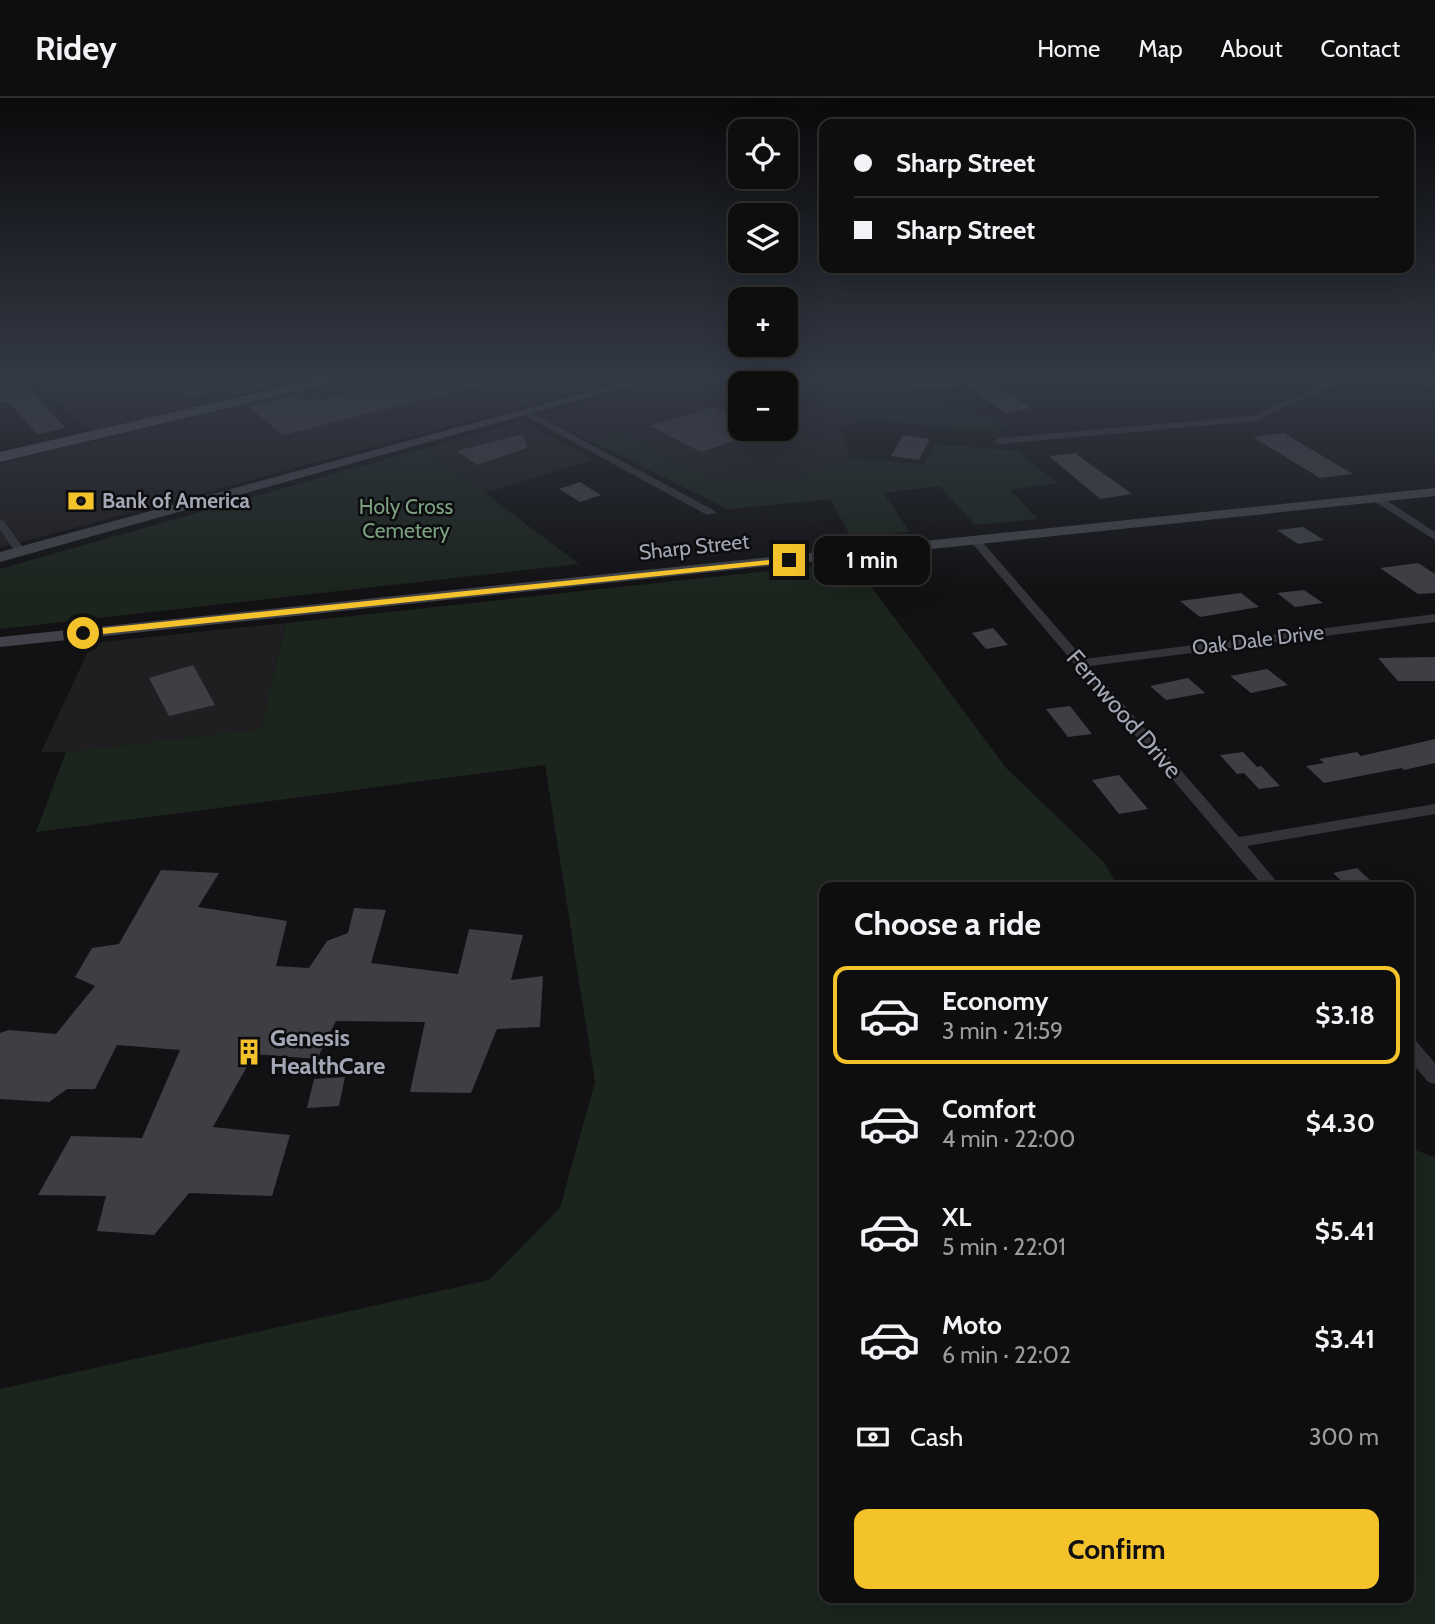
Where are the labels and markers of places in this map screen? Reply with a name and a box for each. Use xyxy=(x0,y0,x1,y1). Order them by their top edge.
bank icon: Bank of America xyxy=(66,486,96,516)
place label: Bank of America xyxy=(102,488,251,513)
place label: Genesis HealthCare xyxy=(270,1023,385,1080)
building icon: Genesis HealthCare xyxy=(234,1037,264,1067)

